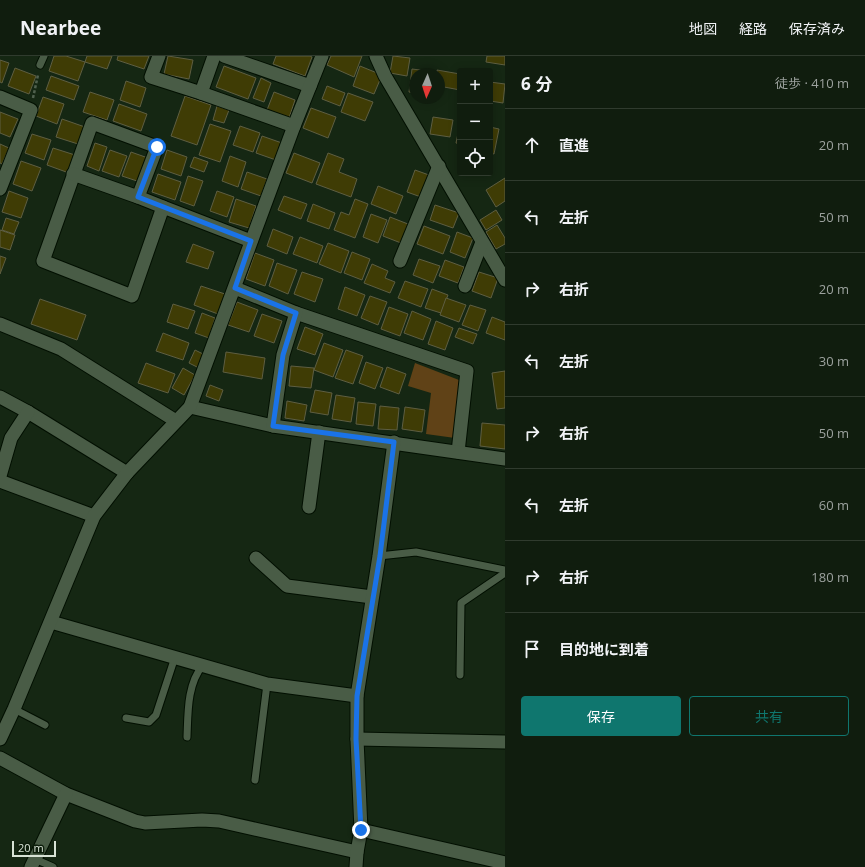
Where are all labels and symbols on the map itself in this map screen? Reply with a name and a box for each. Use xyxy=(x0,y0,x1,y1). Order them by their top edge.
north arrow xyxy=(409,68,445,104)
route start xyxy=(148,138,166,156)
route end xyxy=(352,821,370,839)
scale bar xyxy=(12,839,56,858)

